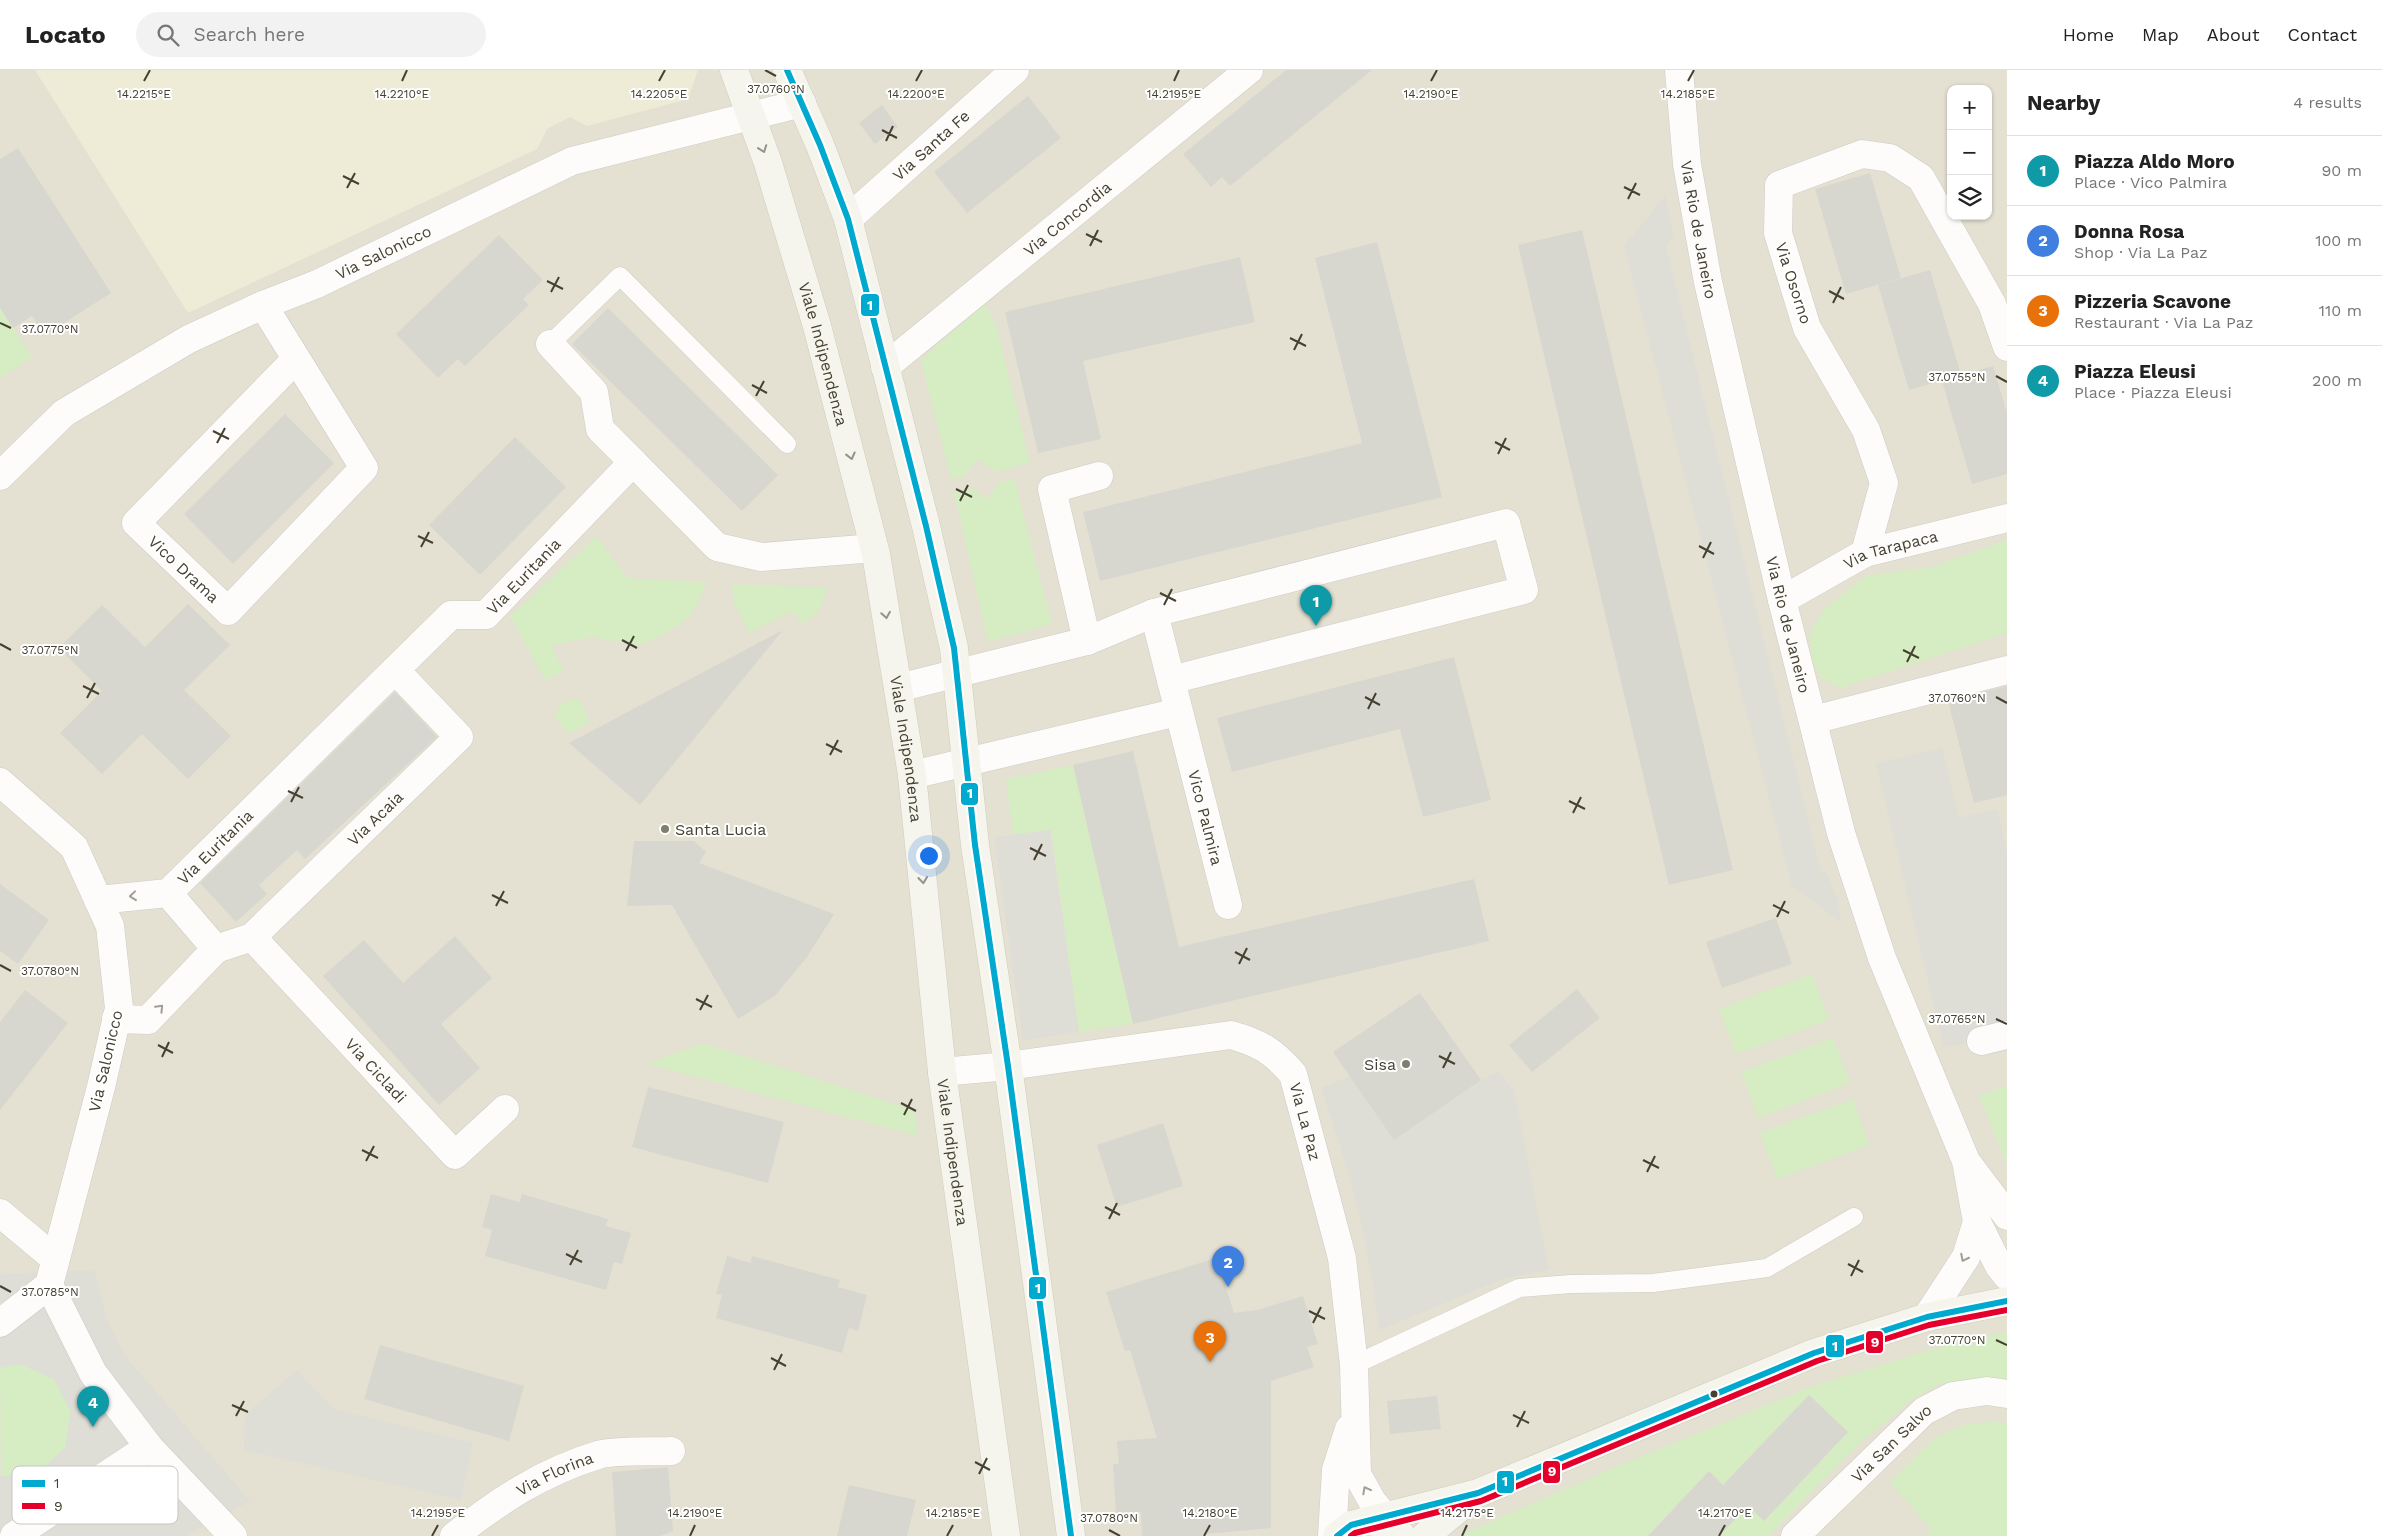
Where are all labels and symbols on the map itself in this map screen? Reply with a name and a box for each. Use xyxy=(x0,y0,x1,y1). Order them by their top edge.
text: 37.0760°N xyxy=(747,82,805,96)
text: 14.2215°E xyxy=(117,87,171,101)
text: 14.2210°E xyxy=(375,87,430,101)
text: 14.2205°E xyxy=(631,87,688,101)
text: 14.2200°E xyxy=(887,87,945,101)
text: 14.2195°E xyxy=(1147,87,1202,101)
text: 14.2190°E xyxy=(1404,87,1459,101)
text: 14.2185°E xyxy=(1661,87,1715,101)
street label: Via Santa Fe xyxy=(889,106,974,185)
one-way arrow xyxy=(757,144,767,152)
street label: Via Rio de Janeiro xyxy=(1677,159,1721,301)
street label: Via Concordia xyxy=(1020,177,1115,260)
street label: Via Salonicco xyxy=(332,221,435,284)
street label: Via Osorno xyxy=(1771,240,1816,326)
street label: Viale Indipendenza xyxy=(794,280,851,428)
line badge: 1 xyxy=(860,293,880,317)
text: 1 xyxy=(867,297,873,313)
text: 37.0770°N xyxy=(21,322,79,336)
text: 37.0755°N xyxy=(1928,370,1986,384)
one-way arrow xyxy=(845,452,855,460)
street label: Via Tarapaca xyxy=(1840,526,1940,573)
street label: Vico Drama xyxy=(144,532,223,607)
street label: Via Euritania xyxy=(483,534,565,619)
street label: Via Rio de Janeiro xyxy=(1762,554,1814,695)
pin: 1 xyxy=(1300,585,1332,626)
one-way arrow xyxy=(880,610,890,619)
text: 37.0775°N xyxy=(21,643,79,657)
street label: Viale Indipendenza xyxy=(886,674,926,823)
text: 37.0760°N xyxy=(1928,691,1986,705)
street label: Vico Palmira xyxy=(1184,768,1227,867)
line badge: 1 xyxy=(960,782,979,806)
text: 1 xyxy=(967,785,973,801)
street label: Via Acaia xyxy=(344,787,407,850)
street label: Via Euritania xyxy=(173,806,257,889)
place label: Santa Lucia xyxy=(675,820,766,839)
marker: Santa Lucia xyxy=(659,823,671,835)
your location xyxy=(916,843,942,869)
one-way arrow xyxy=(917,876,928,884)
one-way arrow xyxy=(129,890,137,901)
text: 37.0780°N xyxy=(21,964,79,978)
one-way arrow xyxy=(154,1005,163,1014)
street label: Via Salonicco xyxy=(85,1008,126,1114)
text: 37.0765°N xyxy=(1928,1012,1986,1026)
street label: Via Cicladi xyxy=(341,1034,410,1107)
place label: Sisa xyxy=(1364,1055,1396,1074)
marker: Sisa xyxy=(1400,1058,1412,1070)
street label: Viale Indipendenza xyxy=(933,1077,972,1227)
street label: Via La Paz xyxy=(1286,1080,1325,1162)
pin: 2 xyxy=(1212,1246,1244,1287)
one-way arrow xyxy=(1960,1253,1970,1262)
line badge: 1 xyxy=(1028,1276,1047,1300)
text: 1 xyxy=(1035,1280,1041,1296)
text: 37.0785°N xyxy=(21,1285,79,1299)
pin: 3 xyxy=(1194,1321,1226,1362)
line badge: 9 xyxy=(1865,1330,1884,1354)
text: 37.0770°N xyxy=(1928,1333,1986,1347)
line badge: 1 xyxy=(1825,1334,1845,1358)
text: 9 xyxy=(1871,1334,1879,1350)
text: 1 xyxy=(1832,1338,1838,1354)
pin: 4 xyxy=(77,1386,109,1427)
unlabelled marker xyxy=(1709,1389,1719,1399)
street label: Via San Salvo xyxy=(1847,1400,1935,1486)
street label: Via Florina xyxy=(513,1448,596,1500)
line badge: 9 xyxy=(1542,1460,1561,1484)
text: 9 xyxy=(1548,1463,1556,1479)
legend xyxy=(12,1466,178,1524)
line badge: 1 xyxy=(1496,1470,1515,1494)
text: 1 xyxy=(1502,1473,1508,1489)
text: 1 xyxy=(54,1475,59,1491)
one-way arrow xyxy=(1362,1486,1372,1495)
text: 9 xyxy=(54,1498,63,1514)
text: 14.2195°E xyxy=(411,1506,466,1520)
text: 14.2190°E xyxy=(668,1506,723,1520)
text: 14.2185°E xyxy=(926,1506,980,1520)
text: 14.2180°E xyxy=(1183,1506,1238,1520)
text: 14.2175°E xyxy=(1440,1506,1494,1520)
text: 14.2170°E xyxy=(1698,1506,1752,1520)
text: 37.0780°N xyxy=(1080,1511,1138,1525)

